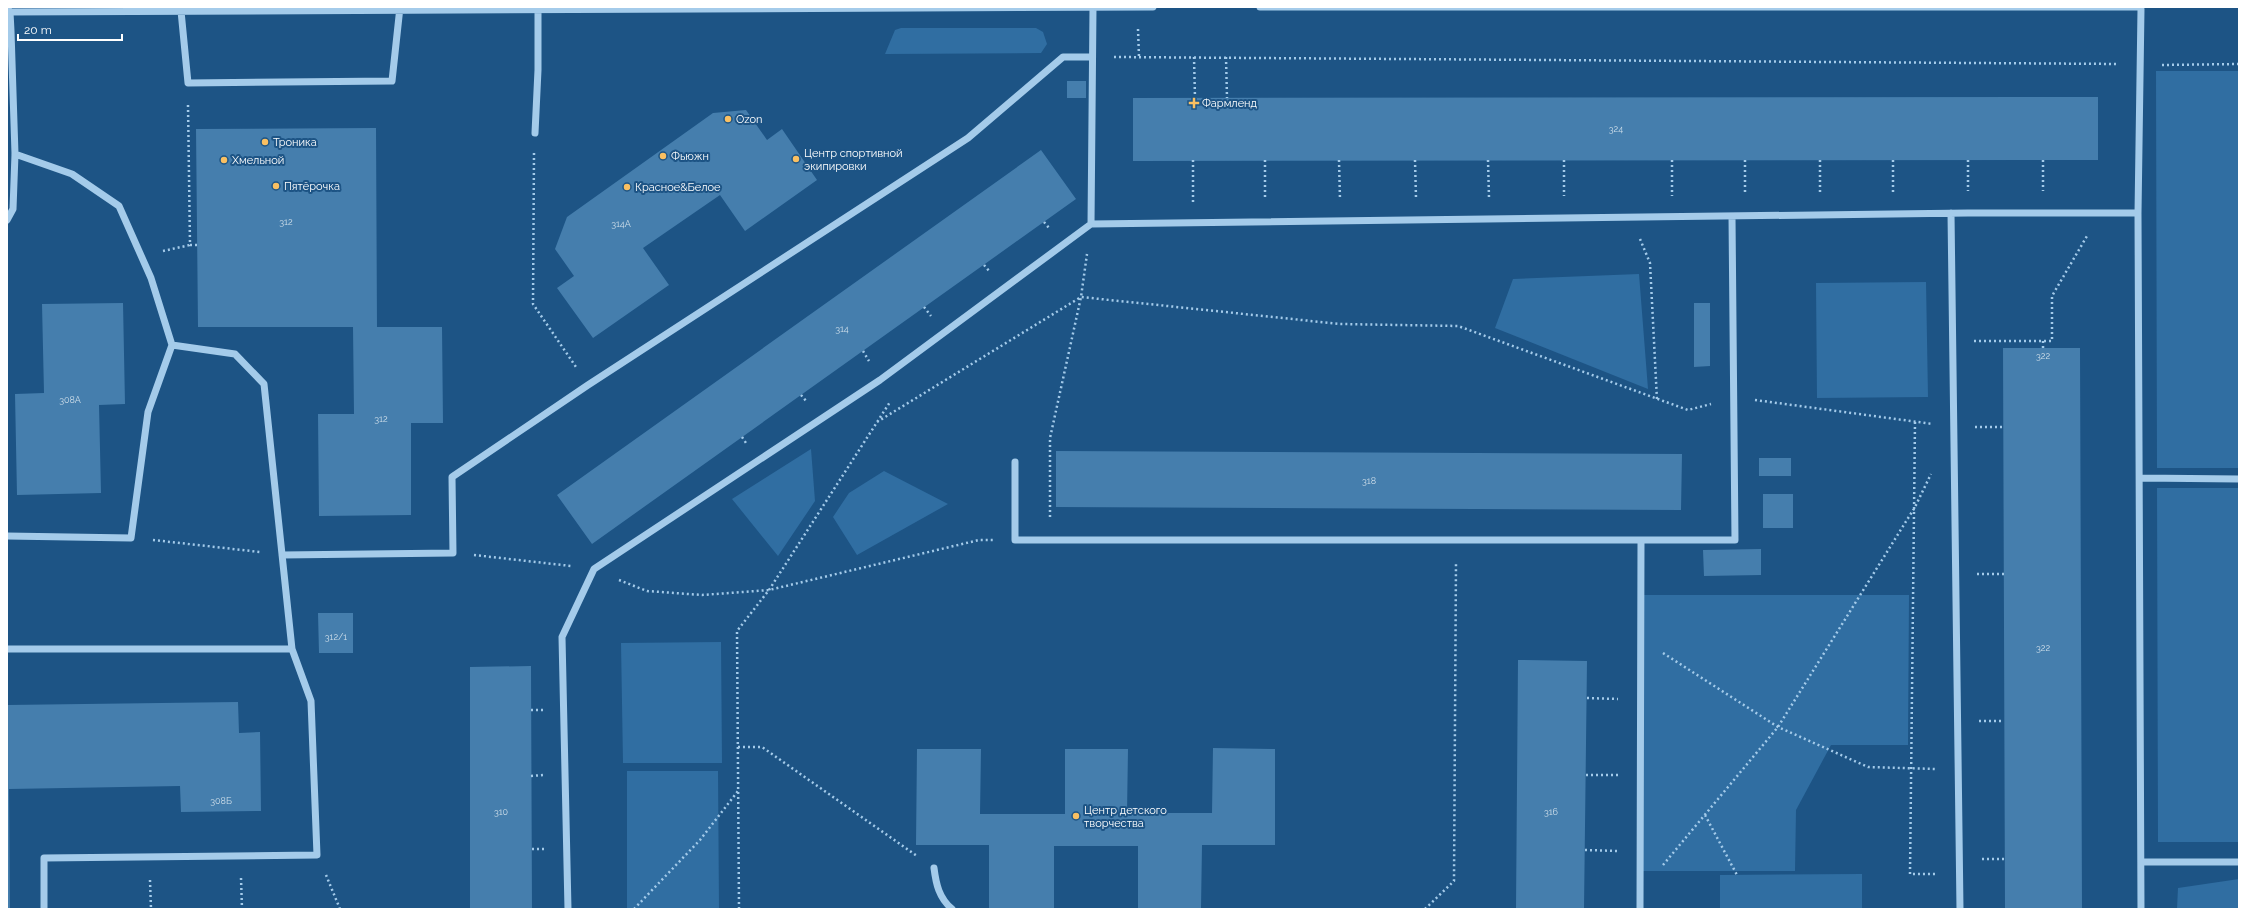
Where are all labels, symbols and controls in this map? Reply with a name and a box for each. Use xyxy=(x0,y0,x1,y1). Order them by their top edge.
scale bar xyxy=(18,16,122,42)
text: 20 m xyxy=(24,23,52,37)
place label: Фармленд xyxy=(1202,97,1257,110)
marker: Фармленд xyxy=(1189,98,1199,108)
place label: Ozon xyxy=(736,113,763,126)
marker: Ozon xyxy=(723,114,733,124)
house number: 324 xyxy=(1609,124,1623,134)
place label: Троника xyxy=(273,136,317,149)
marker: Троника xyxy=(260,137,270,147)
place label: Центр спортивной экипировки xyxy=(804,147,903,173)
place label: Фьюжн xyxy=(671,150,709,163)
marker: Фьюжн xyxy=(658,151,668,161)
place label: Хмельной xyxy=(232,154,284,167)
marker: Центр спортивной экипировки xyxy=(791,154,801,164)
marker: Хмельной xyxy=(219,155,229,165)
place label: Пятёрочка xyxy=(284,180,340,193)
marker: Пятёрочка xyxy=(271,181,281,191)
place label: Красное&Белое xyxy=(635,181,721,194)
marker: Красное&Белое xyxy=(622,182,632,192)
house number: 312 xyxy=(279,217,293,227)
house number: 314А xyxy=(611,219,631,229)
house number: 314 xyxy=(835,324,849,334)
house number: 322 xyxy=(2036,351,2050,361)
house number: 308А xyxy=(59,395,81,405)
house number: 312 xyxy=(374,414,388,424)
house number: 318 xyxy=(1362,476,1376,486)
house number: 312/1 xyxy=(325,632,347,642)
house number: 322 xyxy=(2036,643,2050,653)
house number: 308Б xyxy=(210,796,232,806)
place label: Центр детского творчества xyxy=(1084,804,1167,830)
house number: 310 xyxy=(494,807,509,817)
house number: 316 xyxy=(1544,807,1559,817)
marker: Центр детского творчества xyxy=(1071,811,1081,821)

